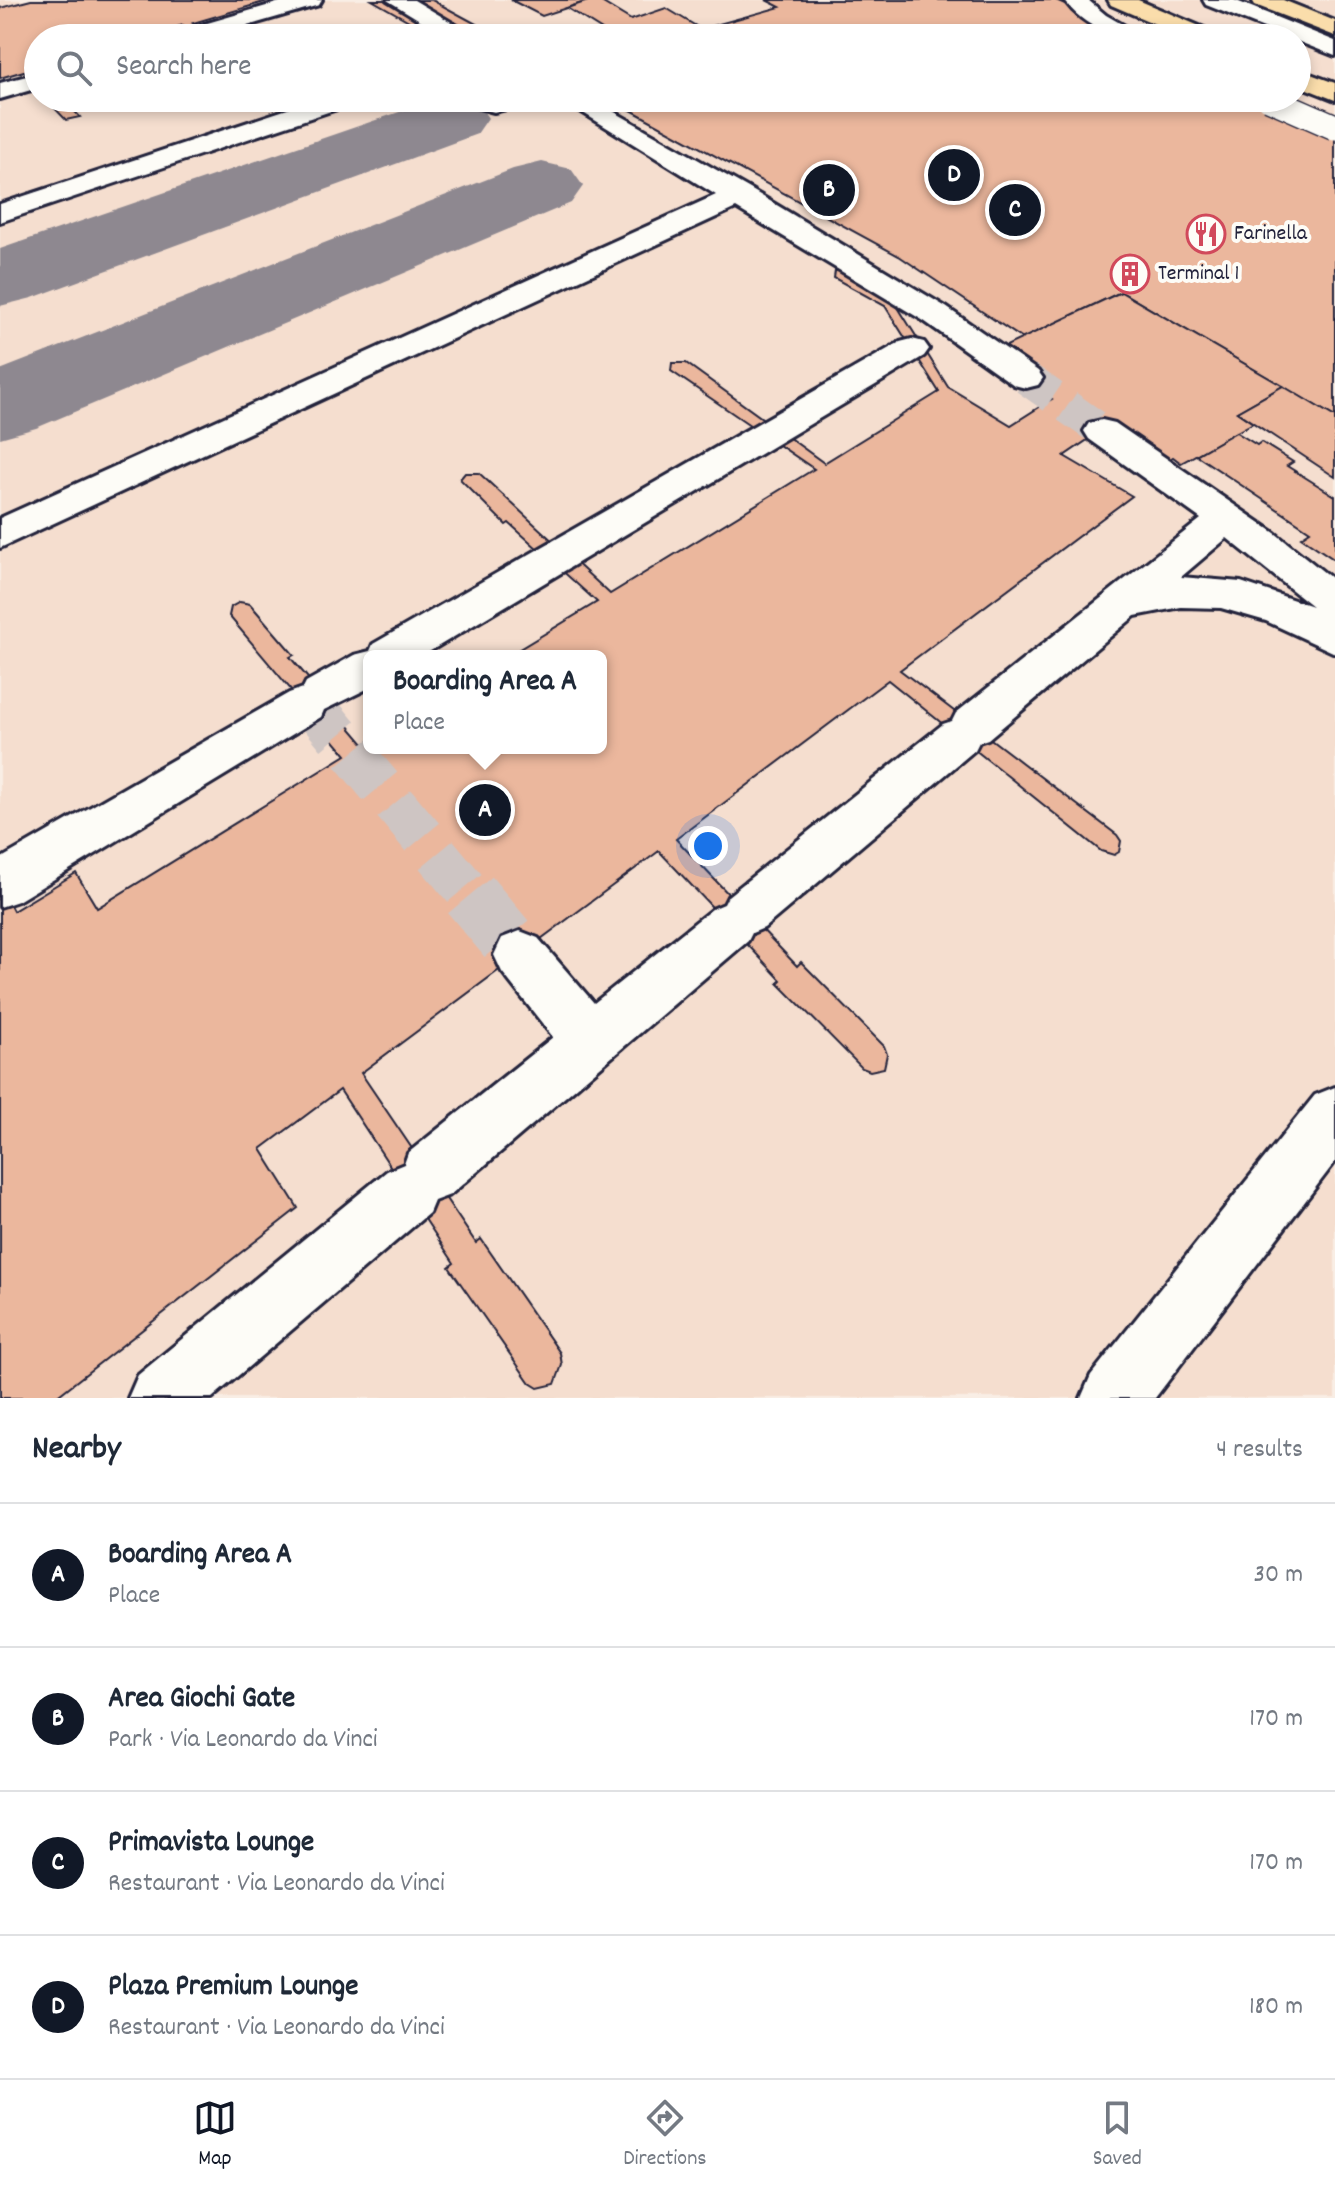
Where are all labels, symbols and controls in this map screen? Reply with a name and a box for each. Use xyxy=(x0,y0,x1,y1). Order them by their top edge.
search box xyxy=(24,24,1311,112)
icon: search xyxy=(52,46,96,90)
text: Search here xyxy=(116,47,252,90)
pin: D xyxy=(928,145,980,205)
pin: B xyxy=(803,160,855,220)
pin: C xyxy=(989,180,1041,240)
restaurant icon: Farinella xyxy=(1185,213,1227,255)
place label: Farinella xyxy=(1234,219,1308,250)
building icon: Terminal 1 xyxy=(1109,253,1151,295)
place label: Terminal 1 xyxy=(1158,259,1239,290)
popup xyxy=(363,650,607,754)
text: Boarding Area A xyxy=(393,662,577,705)
text: Place xyxy=(393,705,445,742)
pin: A xyxy=(459,780,511,840)
your location xyxy=(688,826,728,866)
text: Nearby xyxy=(32,1426,121,1475)
text: 4 results xyxy=(1216,1432,1303,1469)
text: Boarding Area A xyxy=(108,1535,292,1578)
text: A xyxy=(51,1557,65,1594)
text: 30 m xyxy=(1253,1557,1303,1594)
text: Place xyxy=(108,1578,160,1615)
text: Area Giochi Gate xyxy=(108,1679,295,1722)
text: B xyxy=(52,1701,64,1738)
text: 170 m xyxy=(1249,1701,1303,1738)
text: Park · Via Leonardo da Vinci xyxy=(108,1722,378,1759)
text: Primavista Lounge xyxy=(108,1823,314,1866)
text: C xyxy=(52,1845,64,1882)
text: 170 m xyxy=(1249,1845,1303,1882)
text: Restaurant · Via Leonardo da Vinci xyxy=(108,1866,445,1903)
text: Plaza Premium Lounge xyxy=(108,1967,358,2010)
text: D xyxy=(51,1989,65,2026)
text: 180 m xyxy=(1249,1989,1303,2026)
text: Restaurant · Via Leonardo da Vinci xyxy=(108,2010,445,2047)
tab: Map xyxy=(193,2096,237,2175)
tab: Directions xyxy=(623,2096,707,2175)
tab: Saved xyxy=(1093,2096,1142,2175)

